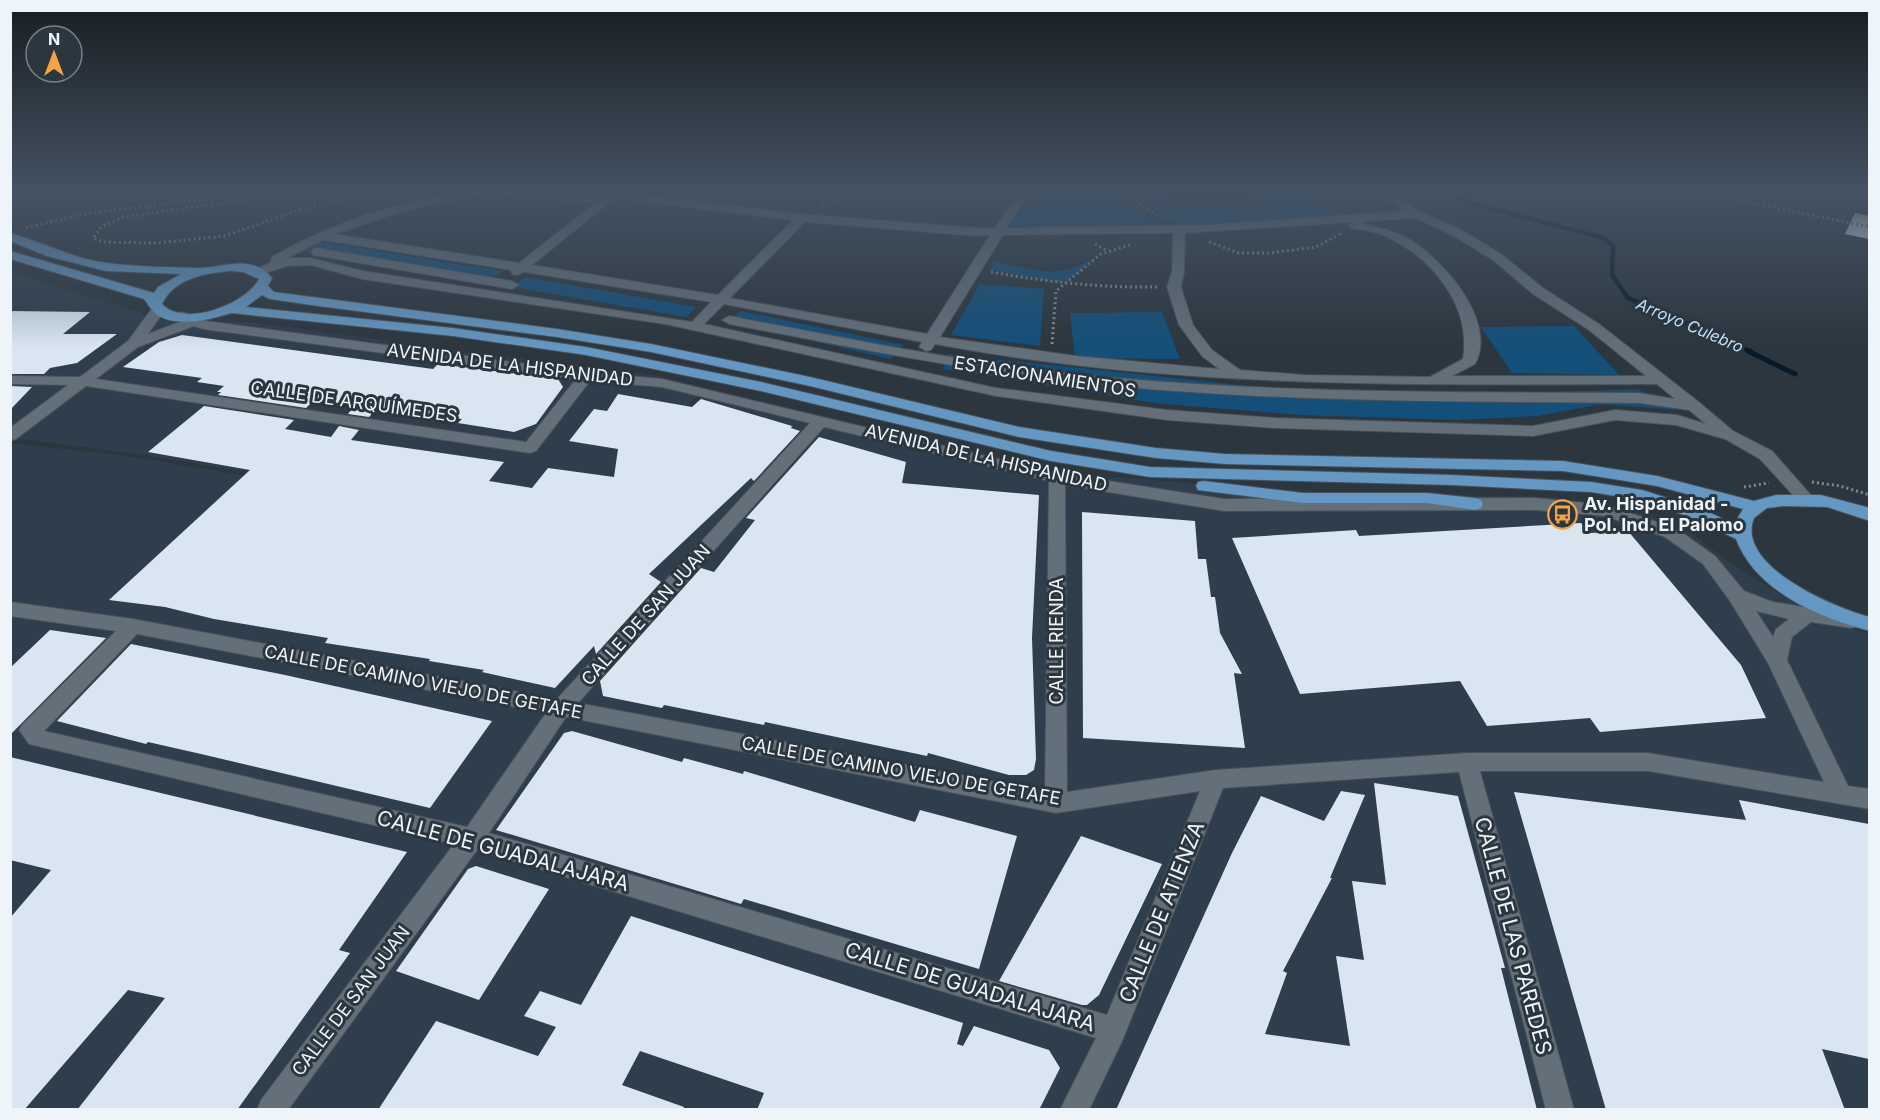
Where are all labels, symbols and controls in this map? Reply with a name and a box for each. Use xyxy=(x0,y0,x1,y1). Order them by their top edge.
north arrow xyxy=(24,24,84,84)
text: N xyxy=(48,29,60,49)
water label: Arroyo Culebro xyxy=(1632,293,1747,357)
street label: AVENIDA DE LA HISPANIDAD xyxy=(386,339,634,390)
street label: ESTACIONAMIENTOS xyxy=(953,352,1138,401)
street label: CALLE DE ARQUÍMEDES xyxy=(249,376,459,426)
street label: AVENIDA DE LA HISPANIDAD xyxy=(863,419,1109,496)
place label: Av. Hispanidad - Pol. Ind. El Palomo xyxy=(1584,493,1744,535)
bus stop icon: Av. Hispanidad - Pol. Ind. El Palomo xyxy=(1547,498,1579,530)
street label: CALLE DE SAN JUAN xyxy=(577,540,714,689)
street label: CALLE RIENDA xyxy=(1046,577,1067,705)
street label: CALLE DE CAMINO VIEJO DE GETAFE xyxy=(262,640,584,723)
street label: CALLE DE CAMINO VIEJO DE GETAFE xyxy=(740,732,1062,809)
street label: CALLE DE GUADALAJARA xyxy=(374,805,632,896)
street label: CALLE DE LAS PAREDES xyxy=(1470,814,1557,1057)
street label: CALLE DE ATIENZA xyxy=(1114,817,1209,1006)
street label: CALLE DE SAN JUAN xyxy=(287,922,414,1080)
street label: CALLE DE GUADALAJARA xyxy=(842,937,1098,1037)

